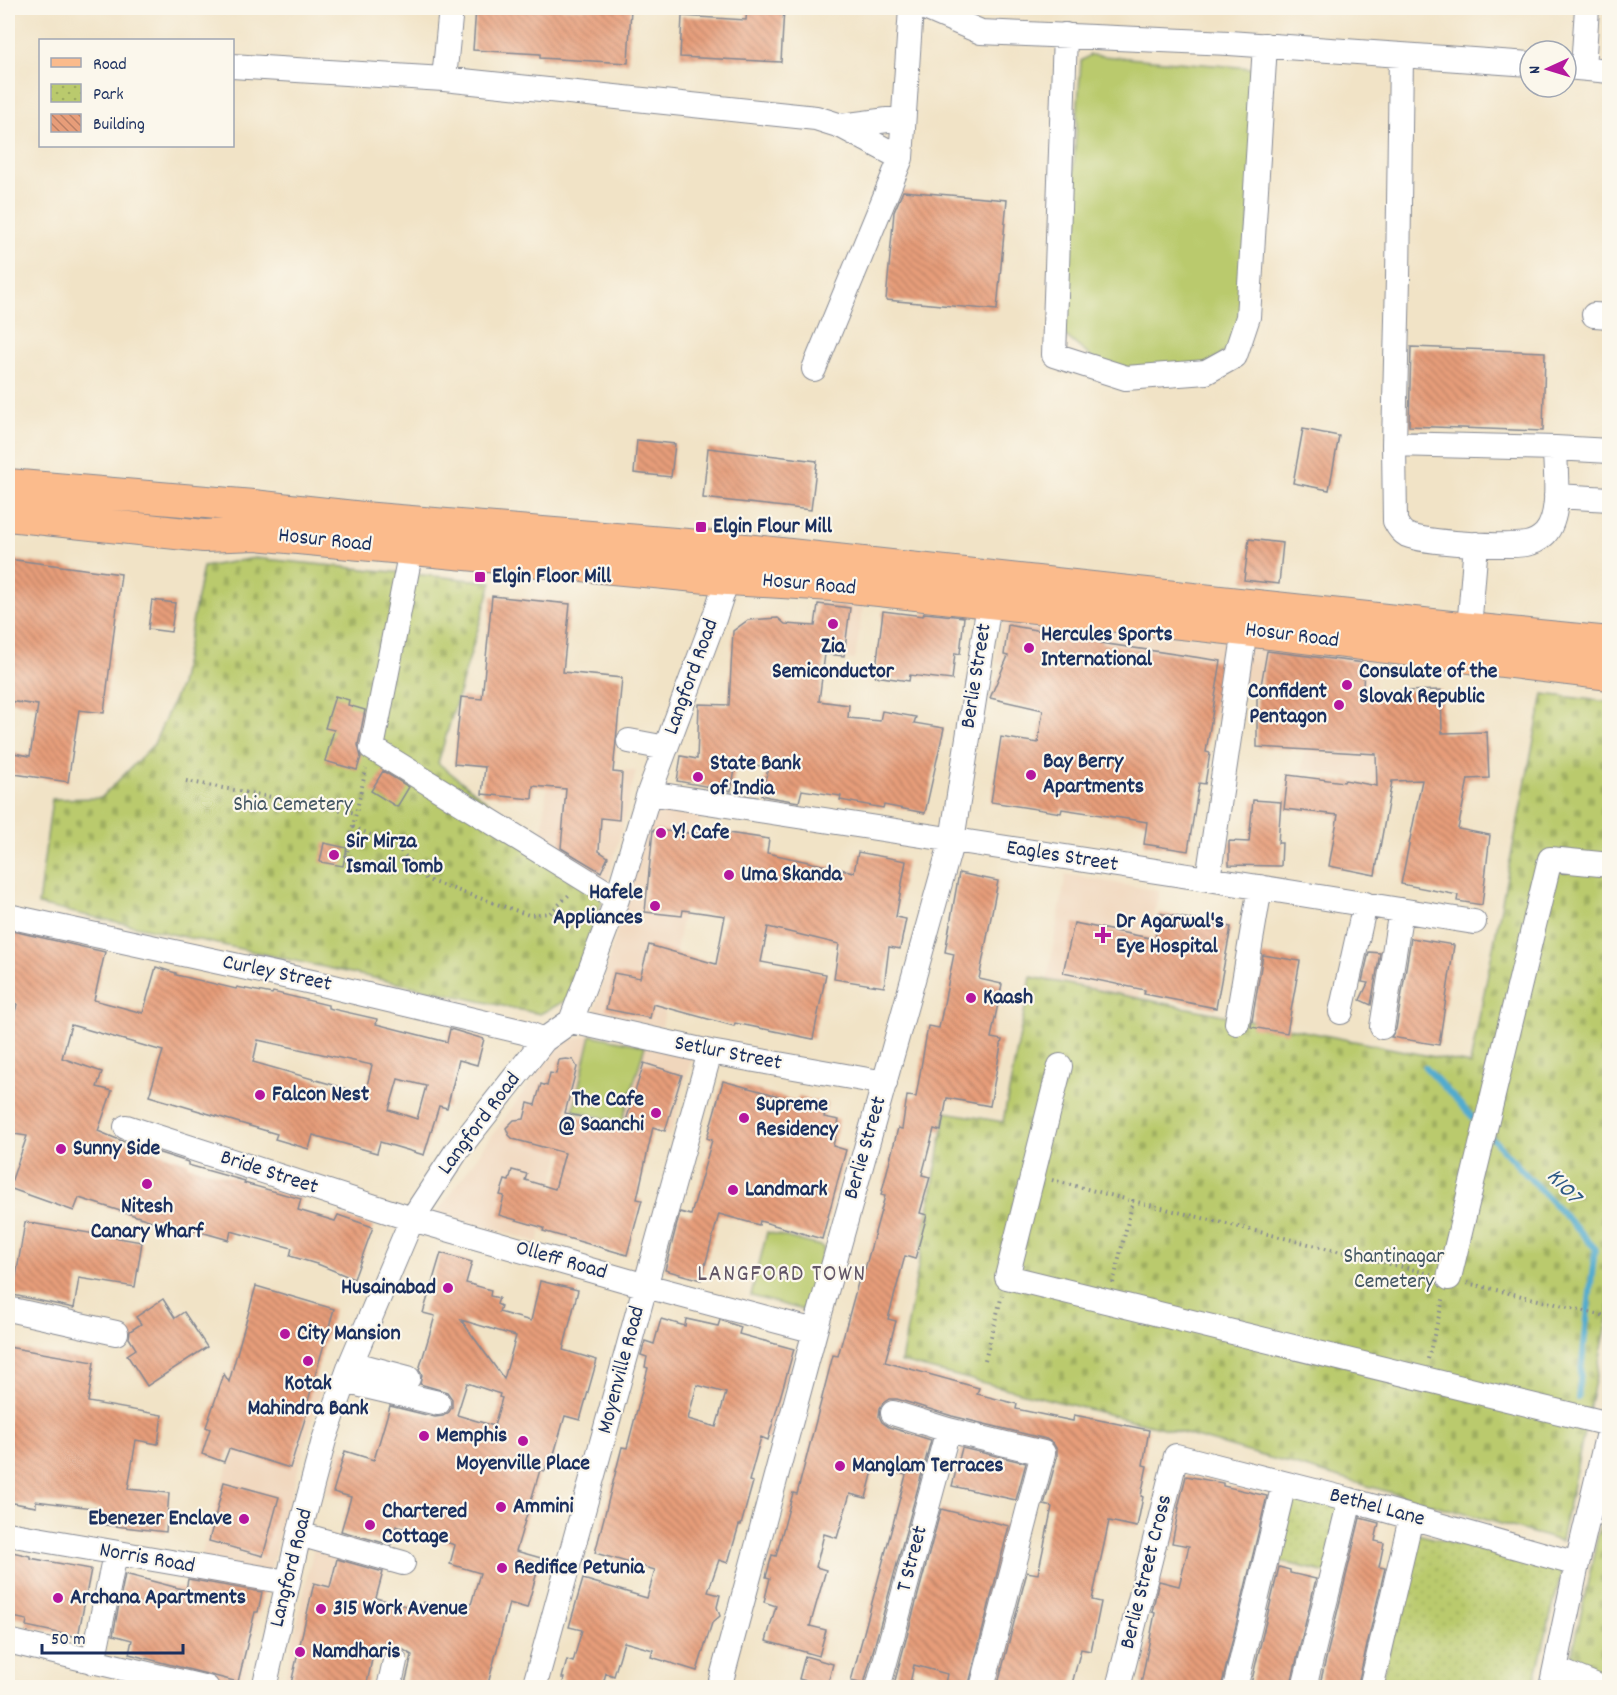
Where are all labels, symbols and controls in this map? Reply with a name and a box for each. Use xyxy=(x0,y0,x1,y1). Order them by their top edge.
legend xyxy=(39,39,234,147)
north arrow xyxy=(1518,39,1578,99)
text: Road xyxy=(93,53,127,78)
text: N xyxy=(1524,65,1547,75)
text: Park xyxy=(93,83,124,108)
text: Building xyxy=(93,113,145,138)
place label: Elgin Flour Mill xyxy=(713,512,833,543)
marker: Elgin Flour Mill xyxy=(694,520,708,534)
street label: Hosur Road xyxy=(277,521,373,561)
place label: Elgin Floor Mill xyxy=(492,562,612,593)
street label: Hosur Road xyxy=(761,565,857,605)
marker: Elgin Floor Mill xyxy=(473,570,487,584)
street label: Langford Road xyxy=(657,615,727,739)
street label: Hosur Road xyxy=(1243,615,1341,657)
marker: Zia Semiconductor xyxy=(826,617,840,631)
place label: Hercules Sports International xyxy=(1041,620,1173,676)
street label: Berlie Street xyxy=(953,621,1001,731)
place label: Zia Semiconductor xyxy=(772,632,895,688)
marker: Hercules Sports International xyxy=(1022,641,1036,655)
place label: Consulate of the Slovak Republic xyxy=(1359,657,1498,713)
place label: Confident Pentagon xyxy=(1248,677,1328,733)
marker: Consulate of the Slovak Republic xyxy=(1340,678,1354,692)
marker: Confident Pentagon xyxy=(1332,698,1346,712)
place label: Bay Berry Apartments xyxy=(1043,747,1144,803)
place label: State Bank of India xyxy=(710,749,801,805)
marker: Bay Berry Apartments xyxy=(1024,768,1038,782)
marker: State Bank of India xyxy=(691,770,705,784)
park label: Shia Cemetery xyxy=(233,790,354,821)
place label: Y! Cafe xyxy=(672,818,730,849)
marker: Y! Cafe xyxy=(654,826,668,840)
place label: Sir Mirza Ismail Tomb xyxy=(346,827,444,883)
street label: Eagles Street xyxy=(1004,833,1120,881)
marker: Sir Mirza Ismail Tomb xyxy=(327,848,341,862)
place label: Uma Skanda xyxy=(741,860,843,891)
marker: Uma Skanda xyxy=(722,868,736,882)
place label: Hafele Appliances xyxy=(553,878,643,934)
marker: Hafele Appliances xyxy=(648,899,662,913)
place label: Dr Agarwal's Eye Hospital xyxy=(1116,907,1224,963)
marker: Dr Agarwal's Eye Hospital xyxy=(1094,926,1112,944)
street label: Curley Street xyxy=(220,947,334,1001)
place label: Kaash xyxy=(983,983,1033,1014)
marker: Kaash xyxy=(964,991,978,1005)
street label: Setlur Street xyxy=(672,1028,784,1080)
street label: Langford Road xyxy=(431,1066,529,1182)
place label: Falcon Nest xyxy=(272,1080,370,1111)
place label: The Cafe @ Saanchi xyxy=(558,1085,644,1141)
marker: Falcon Nest xyxy=(253,1088,267,1102)
place label: Supreme Residency xyxy=(756,1090,839,1146)
street label: Berlie Street xyxy=(837,1093,895,1203)
marker: The Cafe @ Saanchi xyxy=(649,1106,663,1120)
marker: Supreme Residency xyxy=(737,1111,751,1125)
place label: Sunny Side xyxy=(73,1134,161,1165)
marker: Sunny Side xyxy=(54,1142,68,1156)
street label: Bride Street xyxy=(216,1143,322,1203)
water label: K107 xyxy=(1537,1161,1591,1215)
place label: Landmark xyxy=(745,1175,827,1206)
marker: Nitesh Canary Wharf xyxy=(140,1177,154,1191)
marker: Landmark xyxy=(726,1183,740,1197)
place label: Nitesh Canary Wharf xyxy=(91,1192,205,1248)
street label: Olleff Road xyxy=(512,1233,610,1289)
park label: Shantinagar Cemetery xyxy=(1343,1242,1445,1298)
district label: LANGFORD TOWN xyxy=(697,1258,867,1292)
place label: Husainabad xyxy=(341,1273,436,1304)
marker: Husainabad xyxy=(441,1281,455,1295)
street label: Moyenville Road xyxy=(590,1303,654,1437)
place label: City Mansion xyxy=(297,1319,401,1350)
marker: City Mansion xyxy=(278,1327,292,1341)
marker: Kotak Mahindra Bank xyxy=(301,1354,315,1368)
place label: Kotak Mahindra Bank xyxy=(247,1369,369,1425)
place label: Memphis xyxy=(436,1421,507,1452)
marker: Memphis xyxy=(417,1429,431,1443)
marker: Moyenville Place xyxy=(516,1434,530,1448)
place label: Moyenville Place xyxy=(456,1449,590,1480)
place label: Manglam Terraces xyxy=(852,1451,1004,1482)
marker: Manglam Terraces xyxy=(833,1459,847,1473)
street label: Bethel Lane xyxy=(1326,1480,1428,1536)
place label: Ammini xyxy=(513,1492,573,1523)
street label: Berlie Street Cross xyxy=(1113,1492,1181,1652)
place label: Chartered Cottage xyxy=(382,1497,467,1553)
marker: Ammini xyxy=(494,1500,508,1514)
place label: Ebenezer Enclave xyxy=(88,1504,232,1535)
street label: Langford Road xyxy=(262,1505,322,1631)
marker: Ebenezer Enclave xyxy=(237,1512,251,1526)
marker: Chartered Cottage xyxy=(363,1518,377,1532)
street label: T Street xyxy=(889,1522,937,1596)
street label: Norris Road xyxy=(97,1535,197,1583)
place label: Redifice Petunia xyxy=(514,1553,645,1584)
marker: Redifice Petunia xyxy=(495,1561,509,1575)
place label: Archana Apartments xyxy=(70,1583,246,1614)
marker: Archana Apartments xyxy=(51,1591,65,1605)
place label: 315 Work Avenue xyxy=(333,1594,468,1625)
marker: 315 Work Avenue xyxy=(314,1602,328,1616)
scale bar xyxy=(42,1617,183,1655)
text: 50 m xyxy=(51,1628,86,1653)
place label: Namdharis xyxy=(312,1637,400,1668)
marker: Namdharis xyxy=(293,1645,307,1659)

